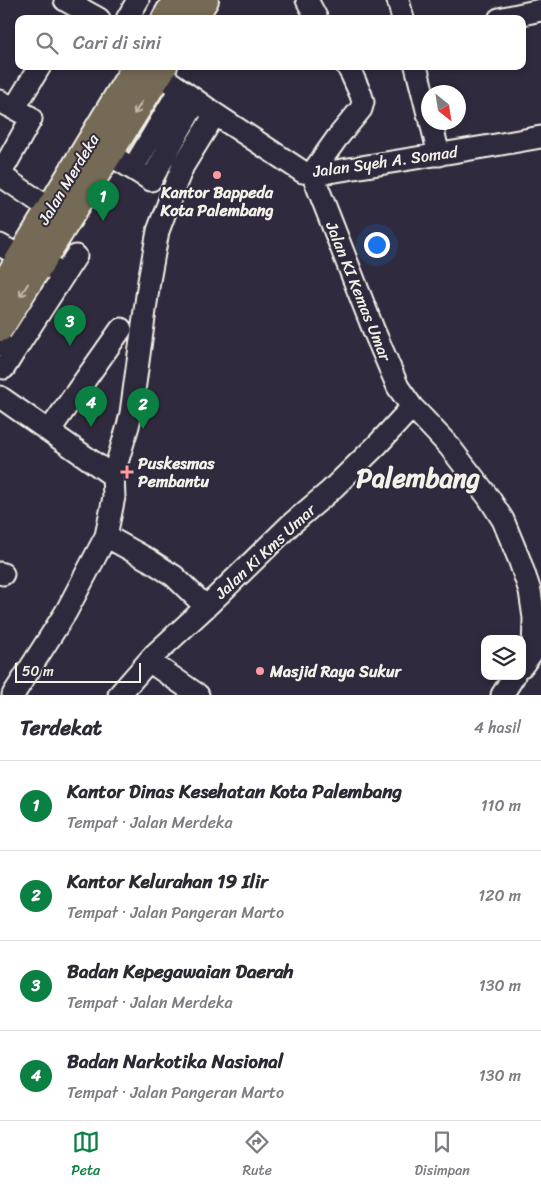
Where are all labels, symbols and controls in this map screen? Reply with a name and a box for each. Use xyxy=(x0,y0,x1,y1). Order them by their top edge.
search box xyxy=(15,15,526,70)
text: Cari di sini xyxy=(73,26,161,59)
icon: search xyxy=(33,29,61,57)
north arrow xyxy=(421,85,466,130)
one-way arrow xyxy=(133,100,143,114)
street label: Jalan Merdeka xyxy=(29,127,108,231)
street label: Jalan Syeh A. Somad xyxy=(310,137,461,186)
marker: Kantor Bappeda Kota Palembang xyxy=(211,169,223,181)
place label: Kantor Bappeda Kota Palembang xyxy=(159,178,274,225)
pin: 1 xyxy=(87,180,119,221)
street label: Jalan KI Kemas Umar xyxy=(317,216,400,367)
your location xyxy=(364,232,390,258)
one-way arrow xyxy=(19,283,29,297)
pin: 3 xyxy=(54,305,86,346)
pin: 4 xyxy=(75,386,107,427)
pin: 2 xyxy=(127,388,159,429)
place label: Puskesmas Pembantu xyxy=(138,449,215,496)
district label: Palembang xyxy=(356,455,480,501)
marker: Puskesmas Pembantu xyxy=(120,465,134,479)
street label: Jalan Ki Kms Umar xyxy=(207,495,324,607)
map controls xyxy=(481,635,526,680)
button: layers xyxy=(481,635,526,680)
place label: Masjid Raya Sukur xyxy=(269,657,403,686)
text: 50 m xyxy=(22,659,54,684)
scale bar xyxy=(15,660,141,683)
marker: Masjid Raya Sukur xyxy=(254,665,266,677)
text: Terdekat xyxy=(20,709,102,747)
text: 4 hasil xyxy=(474,713,521,742)
text: Kantor Dinas Kesehatan Kota Palembang xyxy=(67,775,402,808)
text: 1 xyxy=(33,791,39,820)
text: 110 m xyxy=(481,791,521,820)
text: Tempat · Jalan Merdeka xyxy=(67,808,233,837)
text: Kantor Kelurahan 19 Ilir xyxy=(67,865,268,898)
text: 2 xyxy=(31,881,41,910)
text: 120 m xyxy=(478,881,521,910)
text: Tempat · Jalan Pangeran Marto xyxy=(67,898,284,927)
text: Badan Kepegawaian Daerah xyxy=(67,955,294,988)
text: 3 xyxy=(32,971,40,1000)
text: 130 m xyxy=(479,971,521,1000)
text: Tempat · Jalan Merdeka xyxy=(67,988,233,1017)
text: Badan Narkotika Nasional xyxy=(67,1045,283,1078)
text: 4 xyxy=(31,1061,41,1090)
text: 130 m xyxy=(479,1061,521,1090)
text: Tempat · Jalan Pangeran Marto xyxy=(67,1078,284,1107)
tab: Peta xyxy=(71,1128,100,1183)
tab: Rute xyxy=(243,1128,272,1183)
tab: Disimpan xyxy=(414,1128,470,1183)

